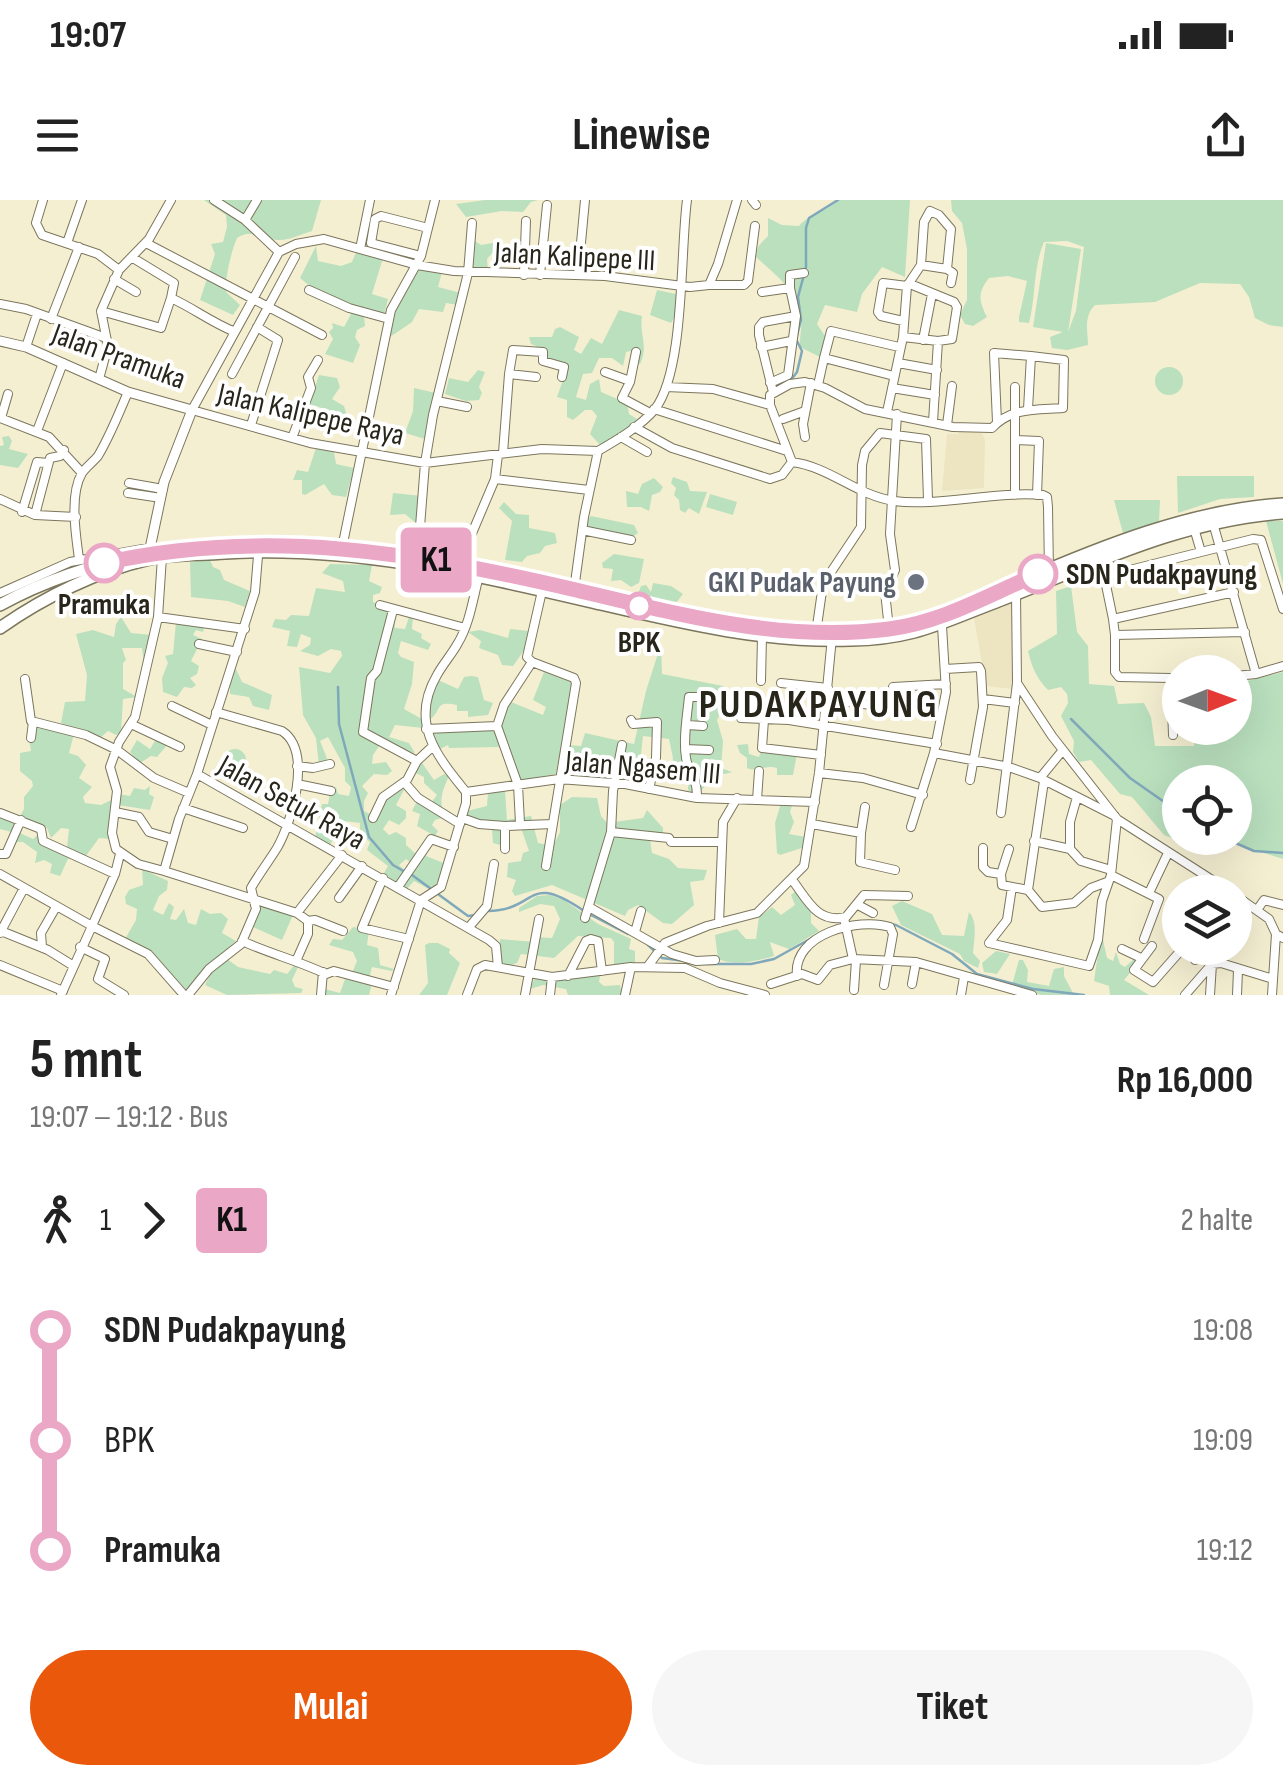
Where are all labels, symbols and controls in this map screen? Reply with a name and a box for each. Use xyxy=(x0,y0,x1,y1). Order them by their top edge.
text: 19:07 xyxy=(50,13,126,58)
icon: menu xyxy=(30,108,85,163)
text: Linewise xyxy=(572,108,711,163)
icon: share xyxy=(1198,108,1253,163)
street label: Jalan Kalipepe III xyxy=(493,235,656,279)
street label: Jalan Pramuka xyxy=(46,316,190,398)
street label: Jalan Kalipepe Raya xyxy=(213,376,408,454)
line badge: K1 xyxy=(391,528,481,592)
text: K1 xyxy=(421,539,451,582)
marker: Pramuka xyxy=(85,544,123,582)
marker: SDN Pudakpayung xyxy=(1019,555,1057,593)
place label: SDN Pudakpayung xyxy=(1066,557,1257,593)
place label: GKI Pudak Payung xyxy=(708,565,896,601)
marker: GKI Pudak Payung xyxy=(905,571,927,593)
place label: Pramuka xyxy=(58,587,150,623)
marker: BPK xyxy=(626,593,652,619)
place label: BPK xyxy=(618,625,661,661)
north arrow xyxy=(1162,655,1252,745)
map controls xyxy=(1162,655,1252,965)
district label: PUDAKPAYUNG xyxy=(699,681,939,729)
street label: Jalan Ngasem III xyxy=(563,743,722,793)
street label: Jalan Setuk Raya xyxy=(211,747,371,858)
button: locate xyxy=(1162,765,1252,855)
button: layers xyxy=(1162,875,1252,965)
text: 5 mnt xyxy=(30,1027,142,1094)
text: Rp 16,000 xyxy=(1117,1058,1253,1103)
text: 19:07 – 19:12 · Bus xyxy=(30,1098,228,1137)
icon: walk xyxy=(30,1193,85,1248)
icon: forward xyxy=(126,1193,181,1248)
text: K1 xyxy=(216,1199,247,1242)
text: 1 xyxy=(100,1201,111,1240)
text: 2 halte xyxy=(1180,1201,1253,1240)
text: SDN Pudakpayung xyxy=(104,1308,346,1353)
text: 19:08 xyxy=(1193,1311,1253,1350)
text: BPK xyxy=(104,1418,154,1463)
text: 19:09 xyxy=(1193,1421,1253,1460)
text: Pramuka xyxy=(104,1528,221,1573)
text: 19:12 xyxy=(1197,1531,1253,1570)
button: Mulai xyxy=(30,1650,632,1765)
button: Tiket xyxy=(652,1650,1253,1765)

